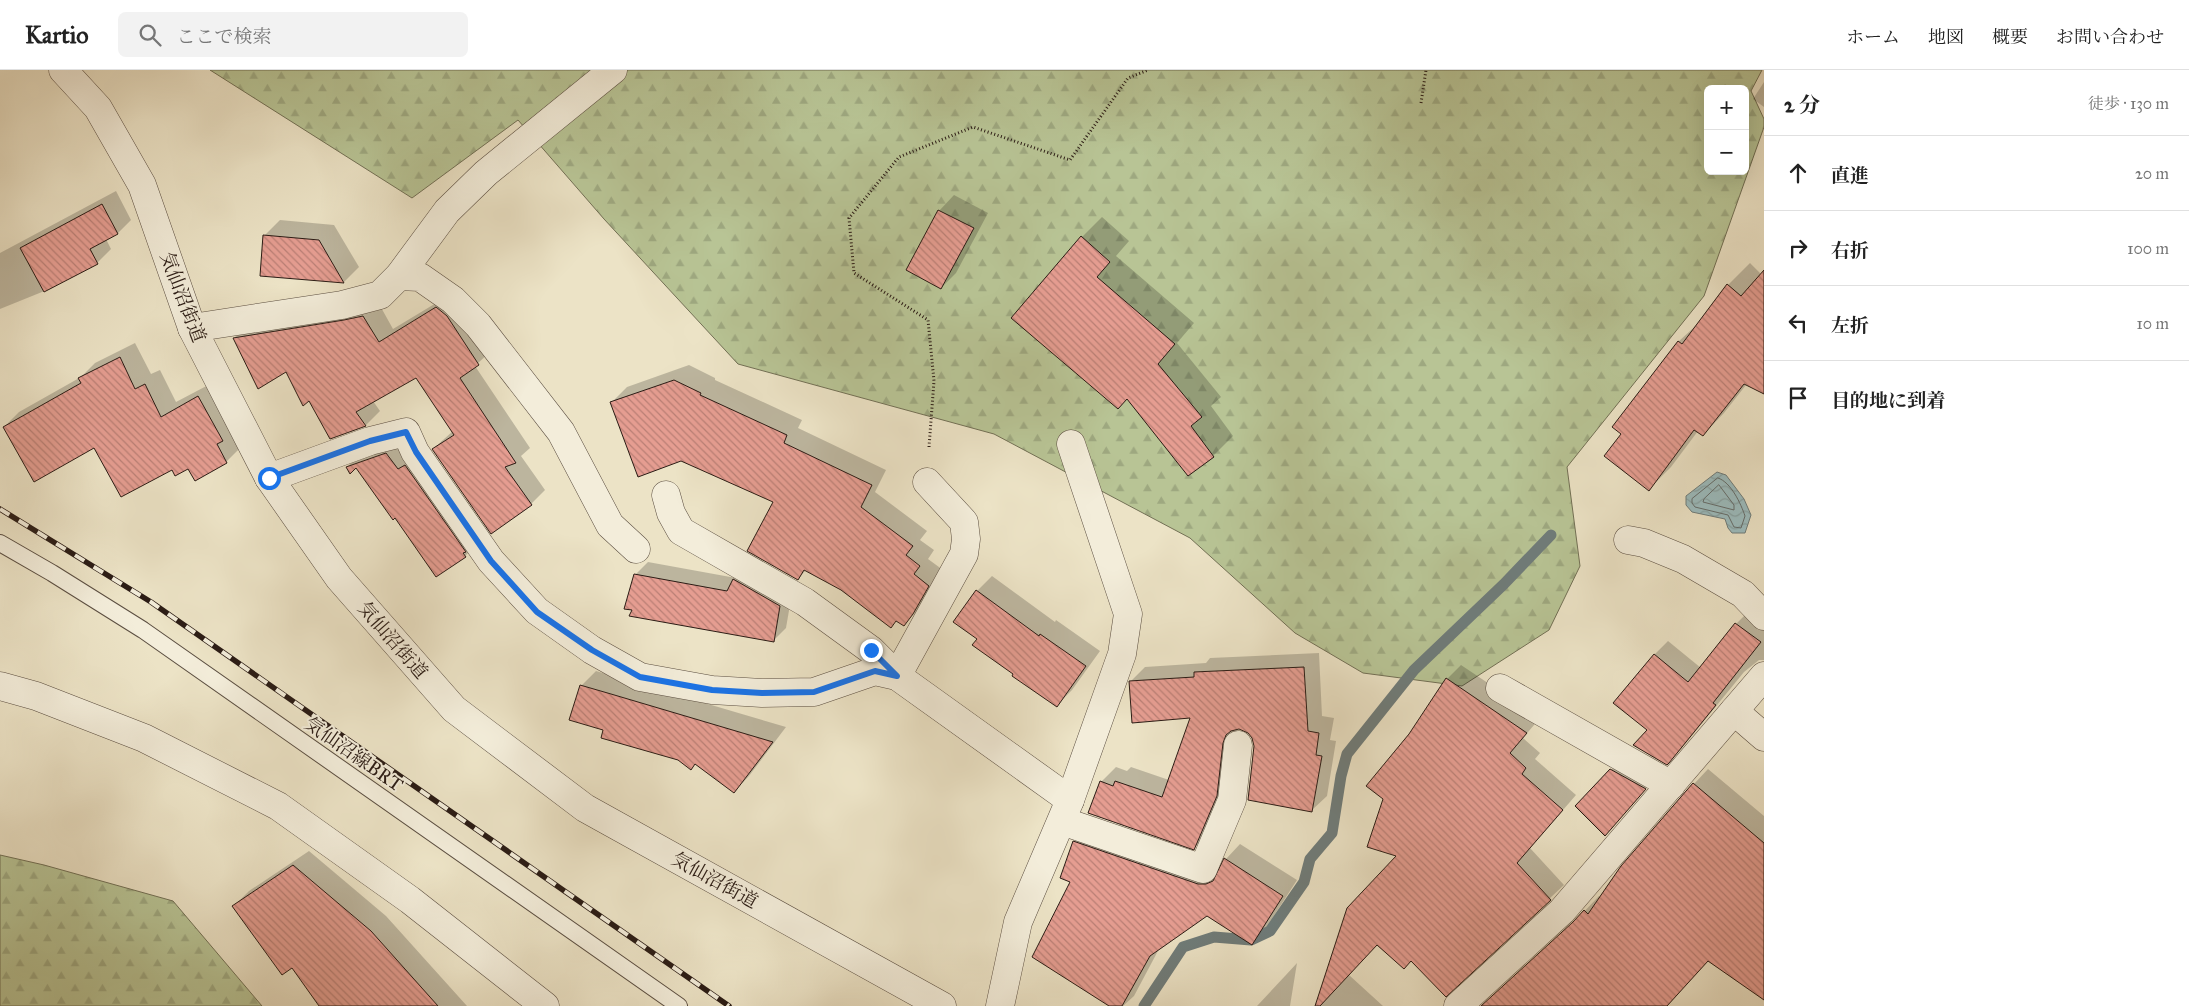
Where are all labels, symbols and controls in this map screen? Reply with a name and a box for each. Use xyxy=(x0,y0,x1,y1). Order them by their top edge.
search box xyxy=(118,12,468,57)
text: Kartio xyxy=(25,20,88,50)
icon: search xyxy=(136,21,164,49)
text: ここで検索 xyxy=(176,25,271,48)
text: ホーム xyxy=(1846,26,1900,48)
text: 地図 xyxy=(1928,26,1964,48)
text: 概要 xyxy=(1992,26,2028,48)
text: お問い合わせ xyxy=(2056,26,2164,48)
map controls xyxy=(1704,85,1749,175)
button: + xyxy=(1704,85,1749,130)
text: 2 分 xyxy=(1784,92,1820,118)
text: 徒歩 · 130 m xyxy=(2088,94,2169,113)
button: − xyxy=(1704,130,1749,175)
icon: ahead xyxy=(1784,159,1812,187)
text: 直進 xyxy=(1831,164,1869,187)
text: 20 m xyxy=(2135,164,2169,183)
icon: right xyxy=(1784,234,1812,262)
text: 右折 xyxy=(1831,239,1869,262)
text: 100 m xyxy=(2127,239,2169,258)
street label: 気仙沼街道 xyxy=(155,249,211,345)
icon: left xyxy=(1784,309,1812,337)
text: 左折 xyxy=(1831,314,1869,337)
text: 10 m xyxy=(2137,314,2169,333)
icon: arrive xyxy=(1784,384,1812,412)
text: 目的地に到着 xyxy=(1831,389,1945,412)
route start xyxy=(258,467,281,490)
street label: 気仙沼街道 xyxy=(353,597,433,683)
route end xyxy=(860,639,883,662)
street label: 気仙沼線BRT xyxy=(300,712,408,796)
street label: 気仙沼街道 xyxy=(668,847,762,913)

